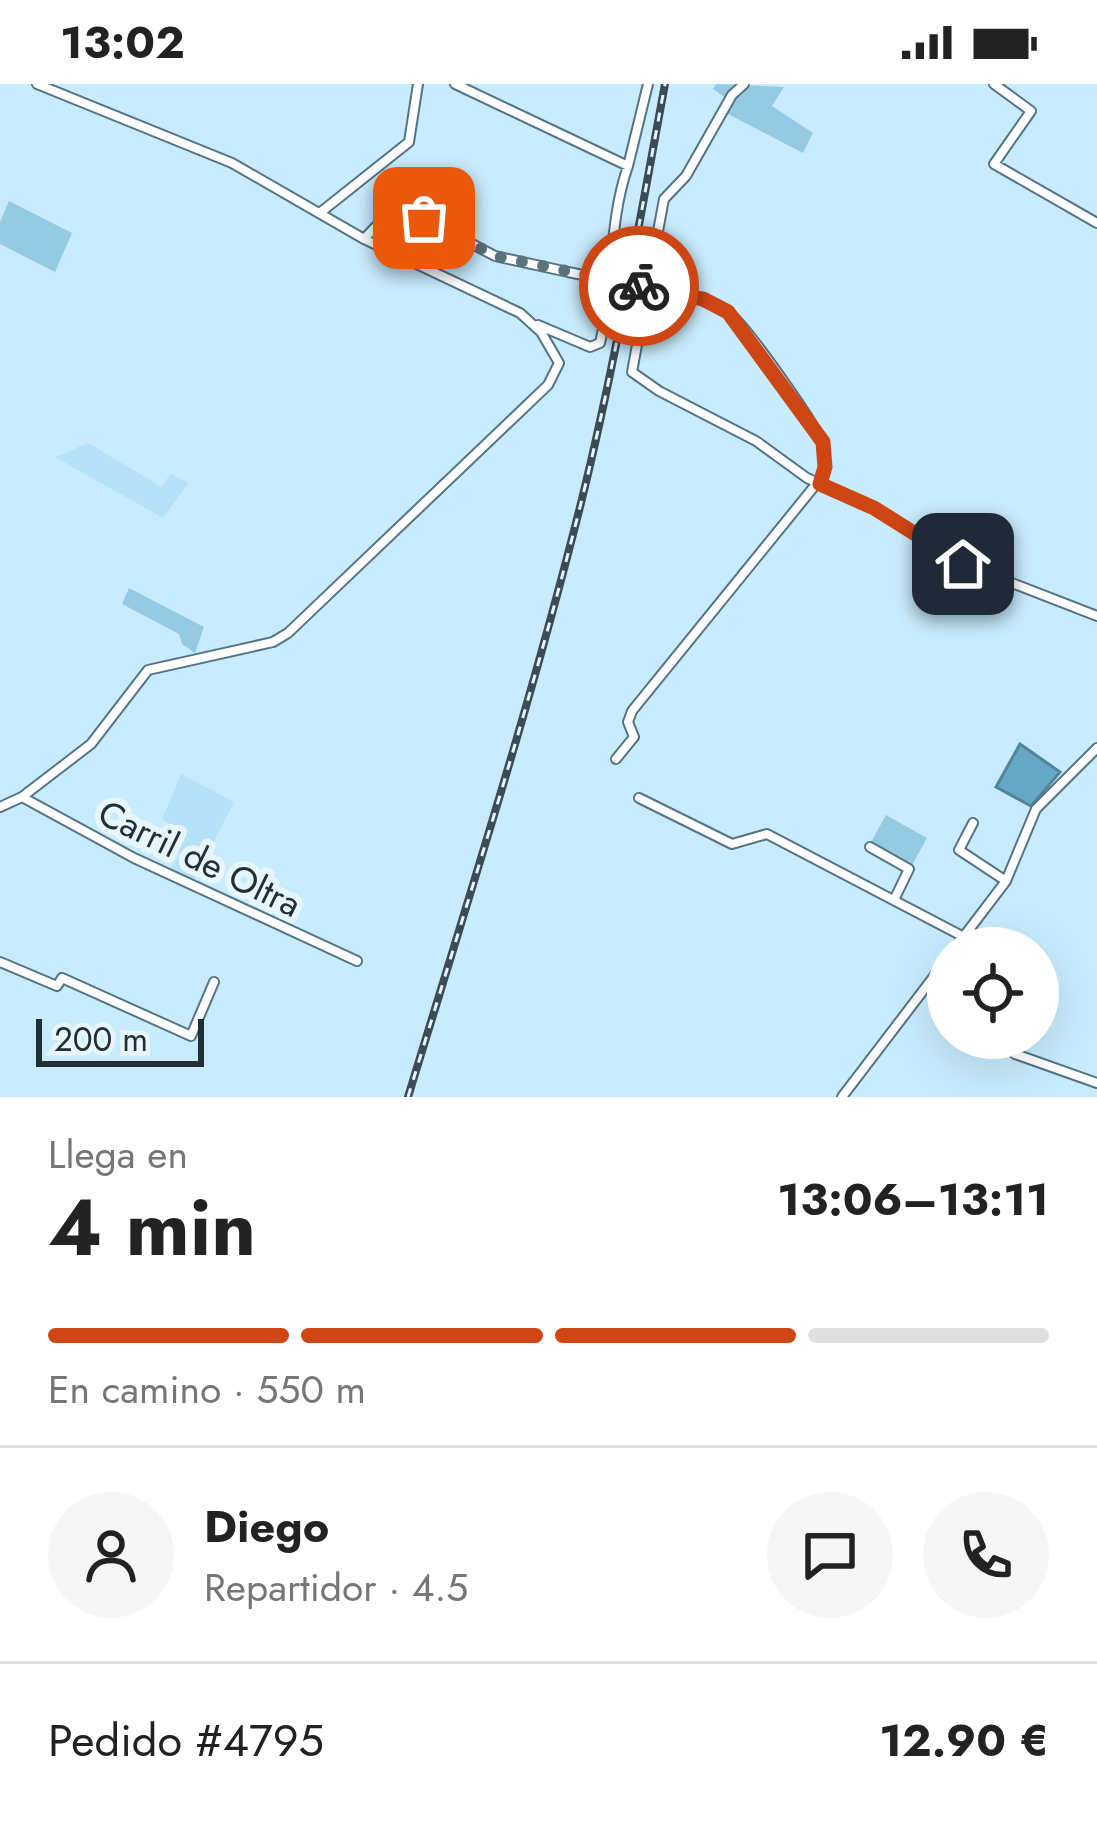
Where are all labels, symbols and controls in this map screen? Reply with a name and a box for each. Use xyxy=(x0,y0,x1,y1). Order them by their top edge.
text: 13:02 xyxy=(60,10,185,75)
pin xyxy=(373,167,475,269)
icon: bag xyxy=(391,185,457,251)
courier xyxy=(579,226,699,346)
icon: bike xyxy=(606,253,672,319)
pin xyxy=(912,513,1014,615)
icon: home xyxy=(930,531,996,597)
street label: Carril de Oltra xyxy=(90,786,310,930)
map controls xyxy=(927,927,1059,1059)
button: locate xyxy=(927,927,1059,1059)
scale bar xyxy=(36,1013,204,1066)
text: 200 m xyxy=(54,1016,148,1063)
text: Llega en xyxy=(48,1126,188,1183)
text: 13:06–13:11 xyxy=(777,1167,1049,1232)
text: 4 min xyxy=(48,1172,256,1284)
text: En camino · 550 m xyxy=(48,1361,366,1418)
button: person xyxy=(48,1492,174,1618)
button: chat xyxy=(767,1492,893,1618)
button: phone xyxy=(923,1492,1049,1618)
text: Diego xyxy=(204,1494,329,1559)
text: Repartidor · 4.5 xyxy=(204,1559,468,1616)
text: Pedido #4795 xyxy=(48,1708,324,1773)
text: 12.90 € xyxy=(879,1708,1049,1773)

